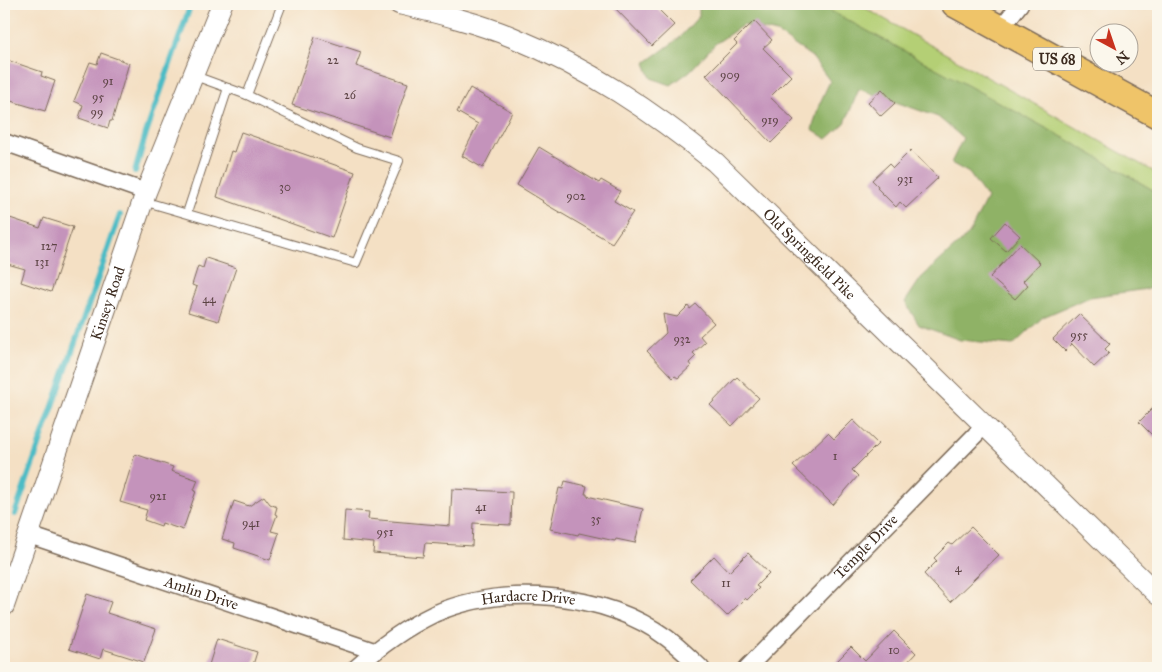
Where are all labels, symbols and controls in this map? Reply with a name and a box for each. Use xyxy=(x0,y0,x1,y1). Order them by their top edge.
north arrow xyxy=(1090,22,1140,72)
text: N xyxy=(1112,47,1132,68)
road number: US 68 xyxy=(1033,48,1081,70)
house number: 22 xyxy=(327,53,339,67)
house number: 909 xyxy=(720,68,740,82)
house number: 91 xyxy=(102,74,114,88)
house number: 26 xyxy=(344,88,357,102)
house number: 95 xyxy=(92,90,104,104)
house number: 99 xyxy=(91,105,103,119)
house number: 919 xyxy=(761,113,779,127)
house number: 931 xyxy=(897,172,913,186)
house number: 30 xyxy=(279,180,291,194)
house number: 902 xyxy=(566,189,586,203)
street label: Old Springfield Pike xyxy=(759,205,859,304)
house number: 127 xyxy=(41,239,57,253)
house number: 131 xyxy=(35,255,49,269)
street label: Kinsey Road xyxy=(87,264,129,343)
house number: 44 xyxy=(202,292,216,306)
house number: 955 xyxy=(1070,328,1088,342)
house number: 932 xyxy=(673,332,691,346)
house number: 1 xyxy=(833,449,838,463)
house number: 921 xyxy=(149,489,167,503)
house number: 41 xyxy=(475,500,487,514)
street label: Temple Drive xyxy=(830,510,902,583)
house number: 35 xyxy=(591,512,602,526)
house number: 941 xyxy=(242,516,260,530)
house number: 951 xyxy=(377,525,394,539)
house number: 4 xyxy=(955,561,962,575)
street label: Amlin Drive xyxy=(161,572,241,614)
house number: 11 xyxy=(721,576,731,590)
street label: Hardacre Drive xyxy=(480,587,577,609)
house number: 10 xyxy=(888,643,900,657)

